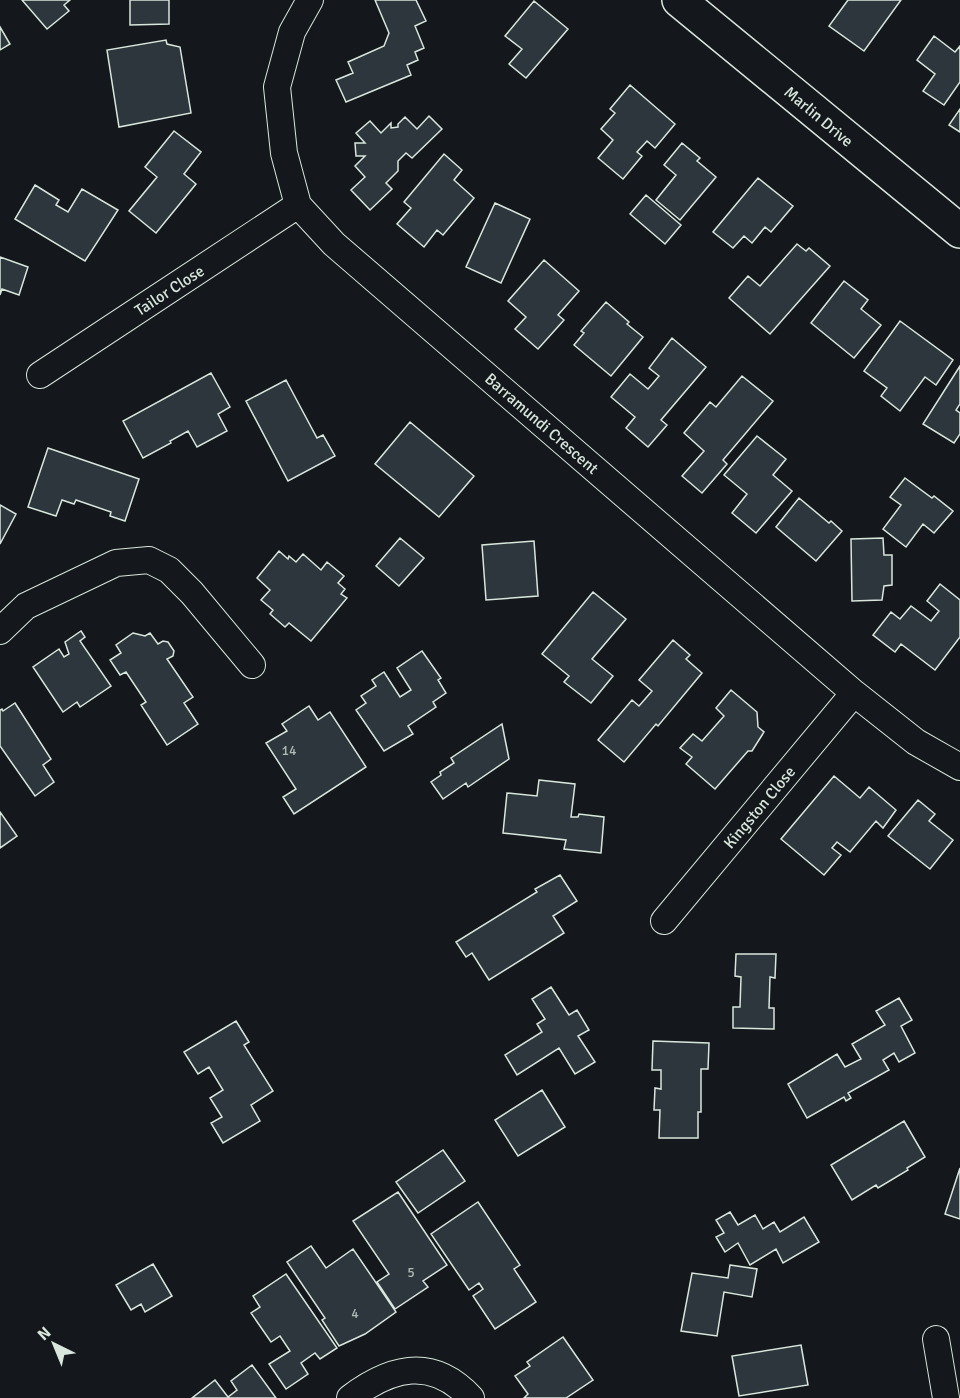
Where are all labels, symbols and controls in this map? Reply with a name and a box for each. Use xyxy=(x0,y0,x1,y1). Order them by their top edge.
street label: Marlin Drive xyxy=(780,82,857,151)
street label: Tailor Close xyxy=(131,261,208,321)
street label: Barramundi Crescent xyxy=(480,369,603,479)
house number: 14 xyxy=(281,742,297,759)
street label: Kingston Close xyxy=(719,762,800,853)
house number: 5 xyxy=(407,1264,415,1281)
house number: 4 xyxy=(351,1305,359,1322)
north arrow xyxy=(24,1314,84,1374)
text: N xyxy=(34,1323,55,1345)

